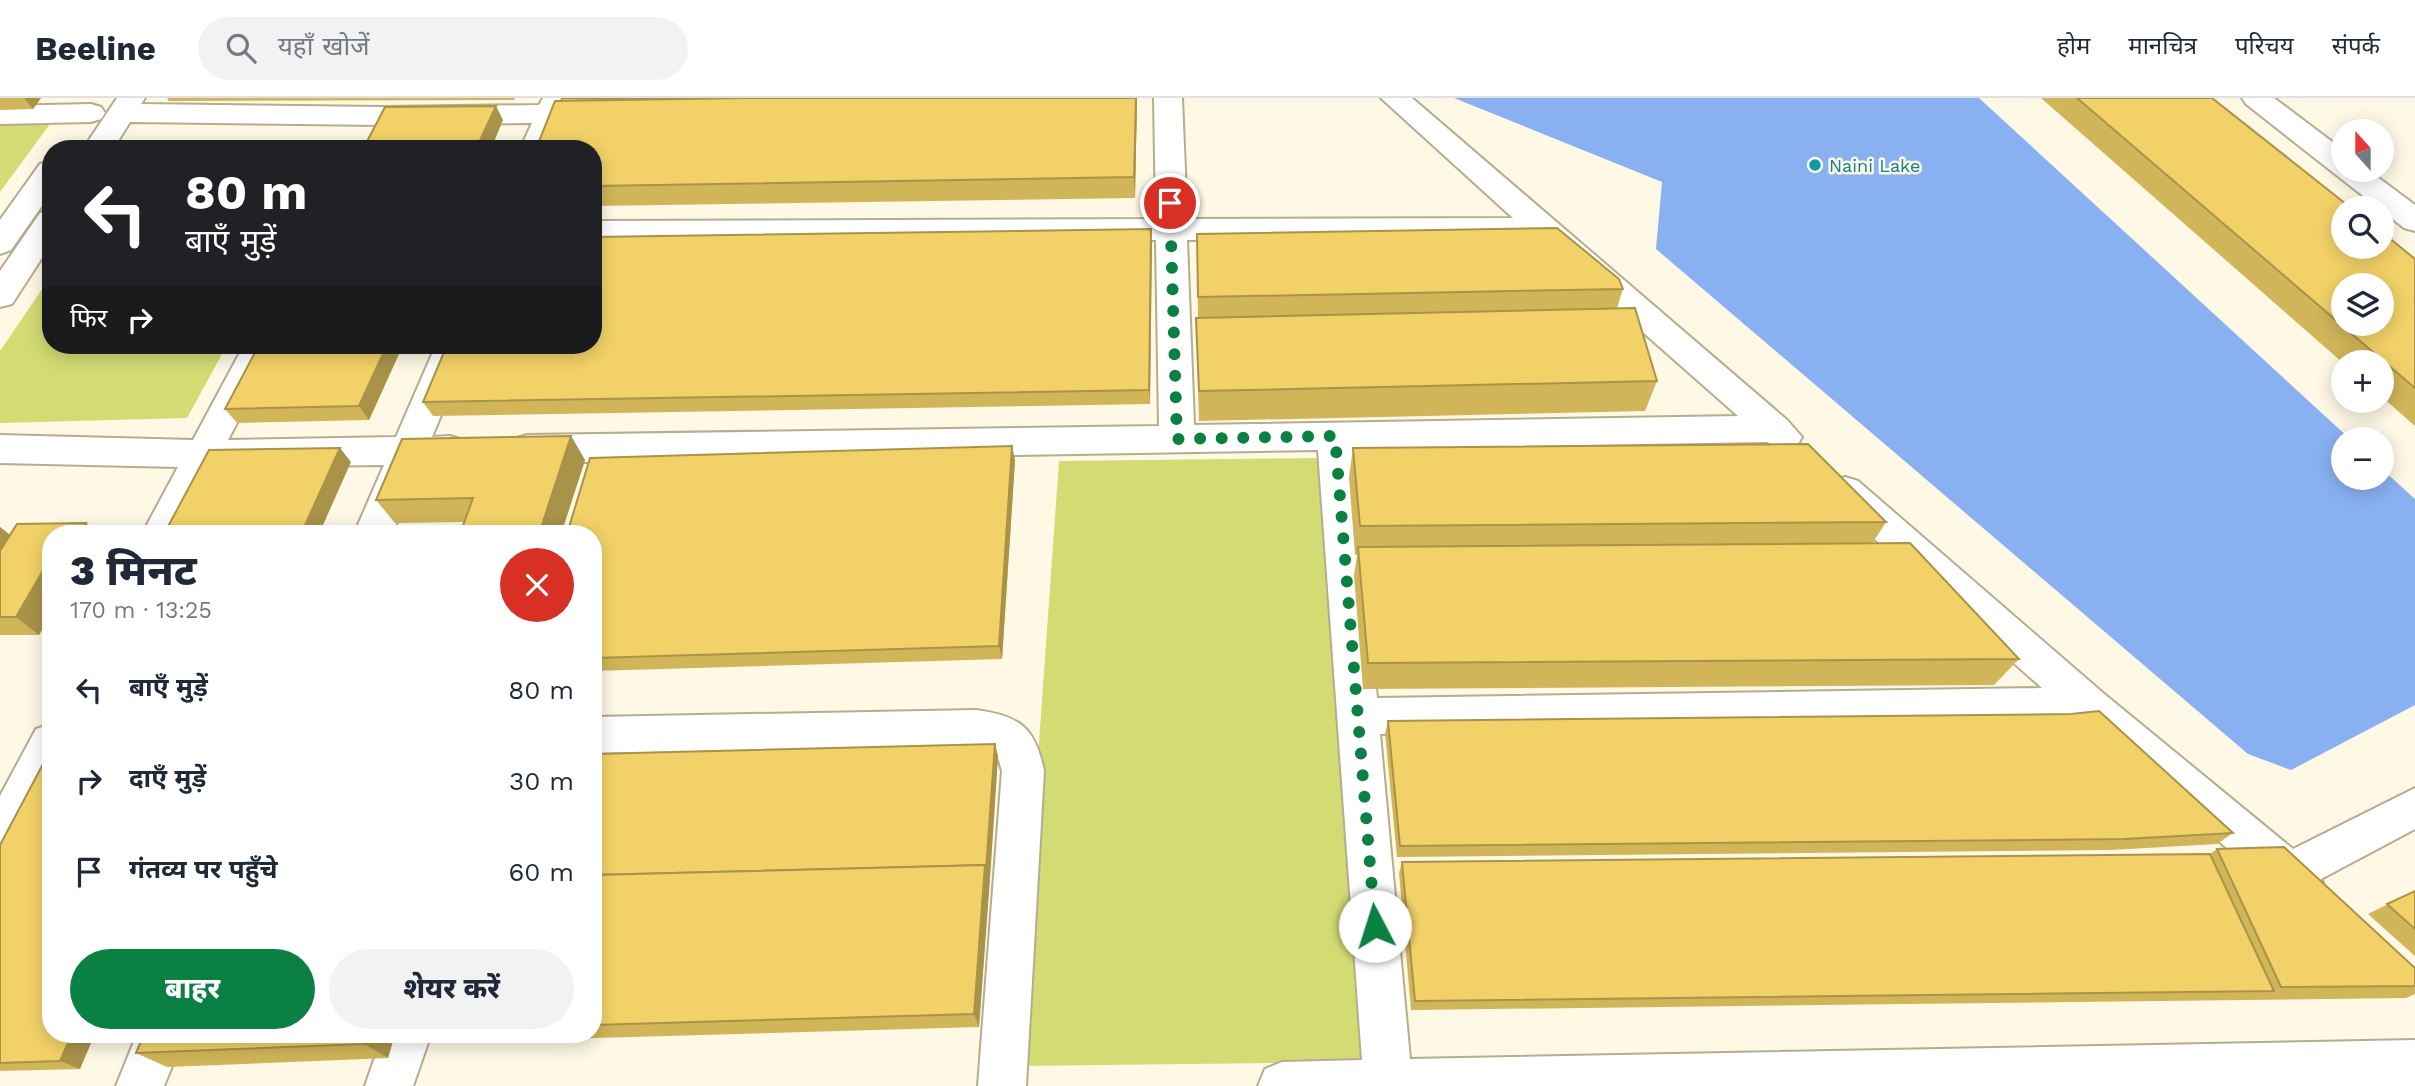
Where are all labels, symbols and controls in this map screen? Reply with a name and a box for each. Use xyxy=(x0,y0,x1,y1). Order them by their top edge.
search box xyxy=(198,17,688,80)
text: Beeline xyxy=(35,29,156,68)
icon: search xyxy=(222,29,260,67)
text: यहाँ खोजें xyxy=(278,31,370,61)
text: होम xyxy=(2057,32,2090,60)
text: मानचित्र xyxy=(2128,32,2197,60)
text: परिचय xyxy=(2235,32,2294,60)
text: संपर्क xyxy=(2332,32,2380,60)
north arrow xyxy=(2331,119,2394,182)
map controls xyxy=(2331,119,2394,490)
place label: Naini Lake xyxy=(1829,155,1920,176)
marker: Naini Lake xyxy=(1807,157,1823,173)
text: 80 m xyxy=(185,163,307,221)
icon: left xyxy=(70,168,161,259)
pin xyxy=(1140,173,1200,233)
icon: arrive xyxy=(1151,184,1189,222)
button: search xyxy=(2331,196,2394,259)
text: बाएँ मुड़ें xyxy=(185,222,276,260)
button: layers xyxy=(2331,273,2394,336)
icon: right xyxy=(121,301,159,339)
text: फिर xyxy=(70,303,107,333)
button: + xyxy=(2331,350,2394,413)
button: − xyxy=(2331,427,2394,490)
text: 3 मिनट xyxy=(70,546,197,595)
button: close xyxy=(500,548,574,622)
text: 170 m · 13:25 xyxy=(70,597,212,624)
icon: left xyxy=(70,671,108,709)
text: बाएँ मुड़ें xyxy=(129,672,208,702)
text: 80 m xyxy=(508,675,574,705)
icon: right xyxy=(70,762,108,800)
text: दाएँ मुड़ें xyxy=(129,763,206,793)
text: 30 m xyxy=(509,766,574,796)
icon: arrive xyxy=(70,853,108,891)
text: गंतव्य पर पहुँचे xyxy=(129,854,278,884)
text: 60 m xyxy=(508,857,574,887)
position arrow xyxy=(1338,889,1412,963)
button: बाहर xyxy=(70,949,315,1029)
button: शेयर करें xyxy=(329,949,574,1029)

